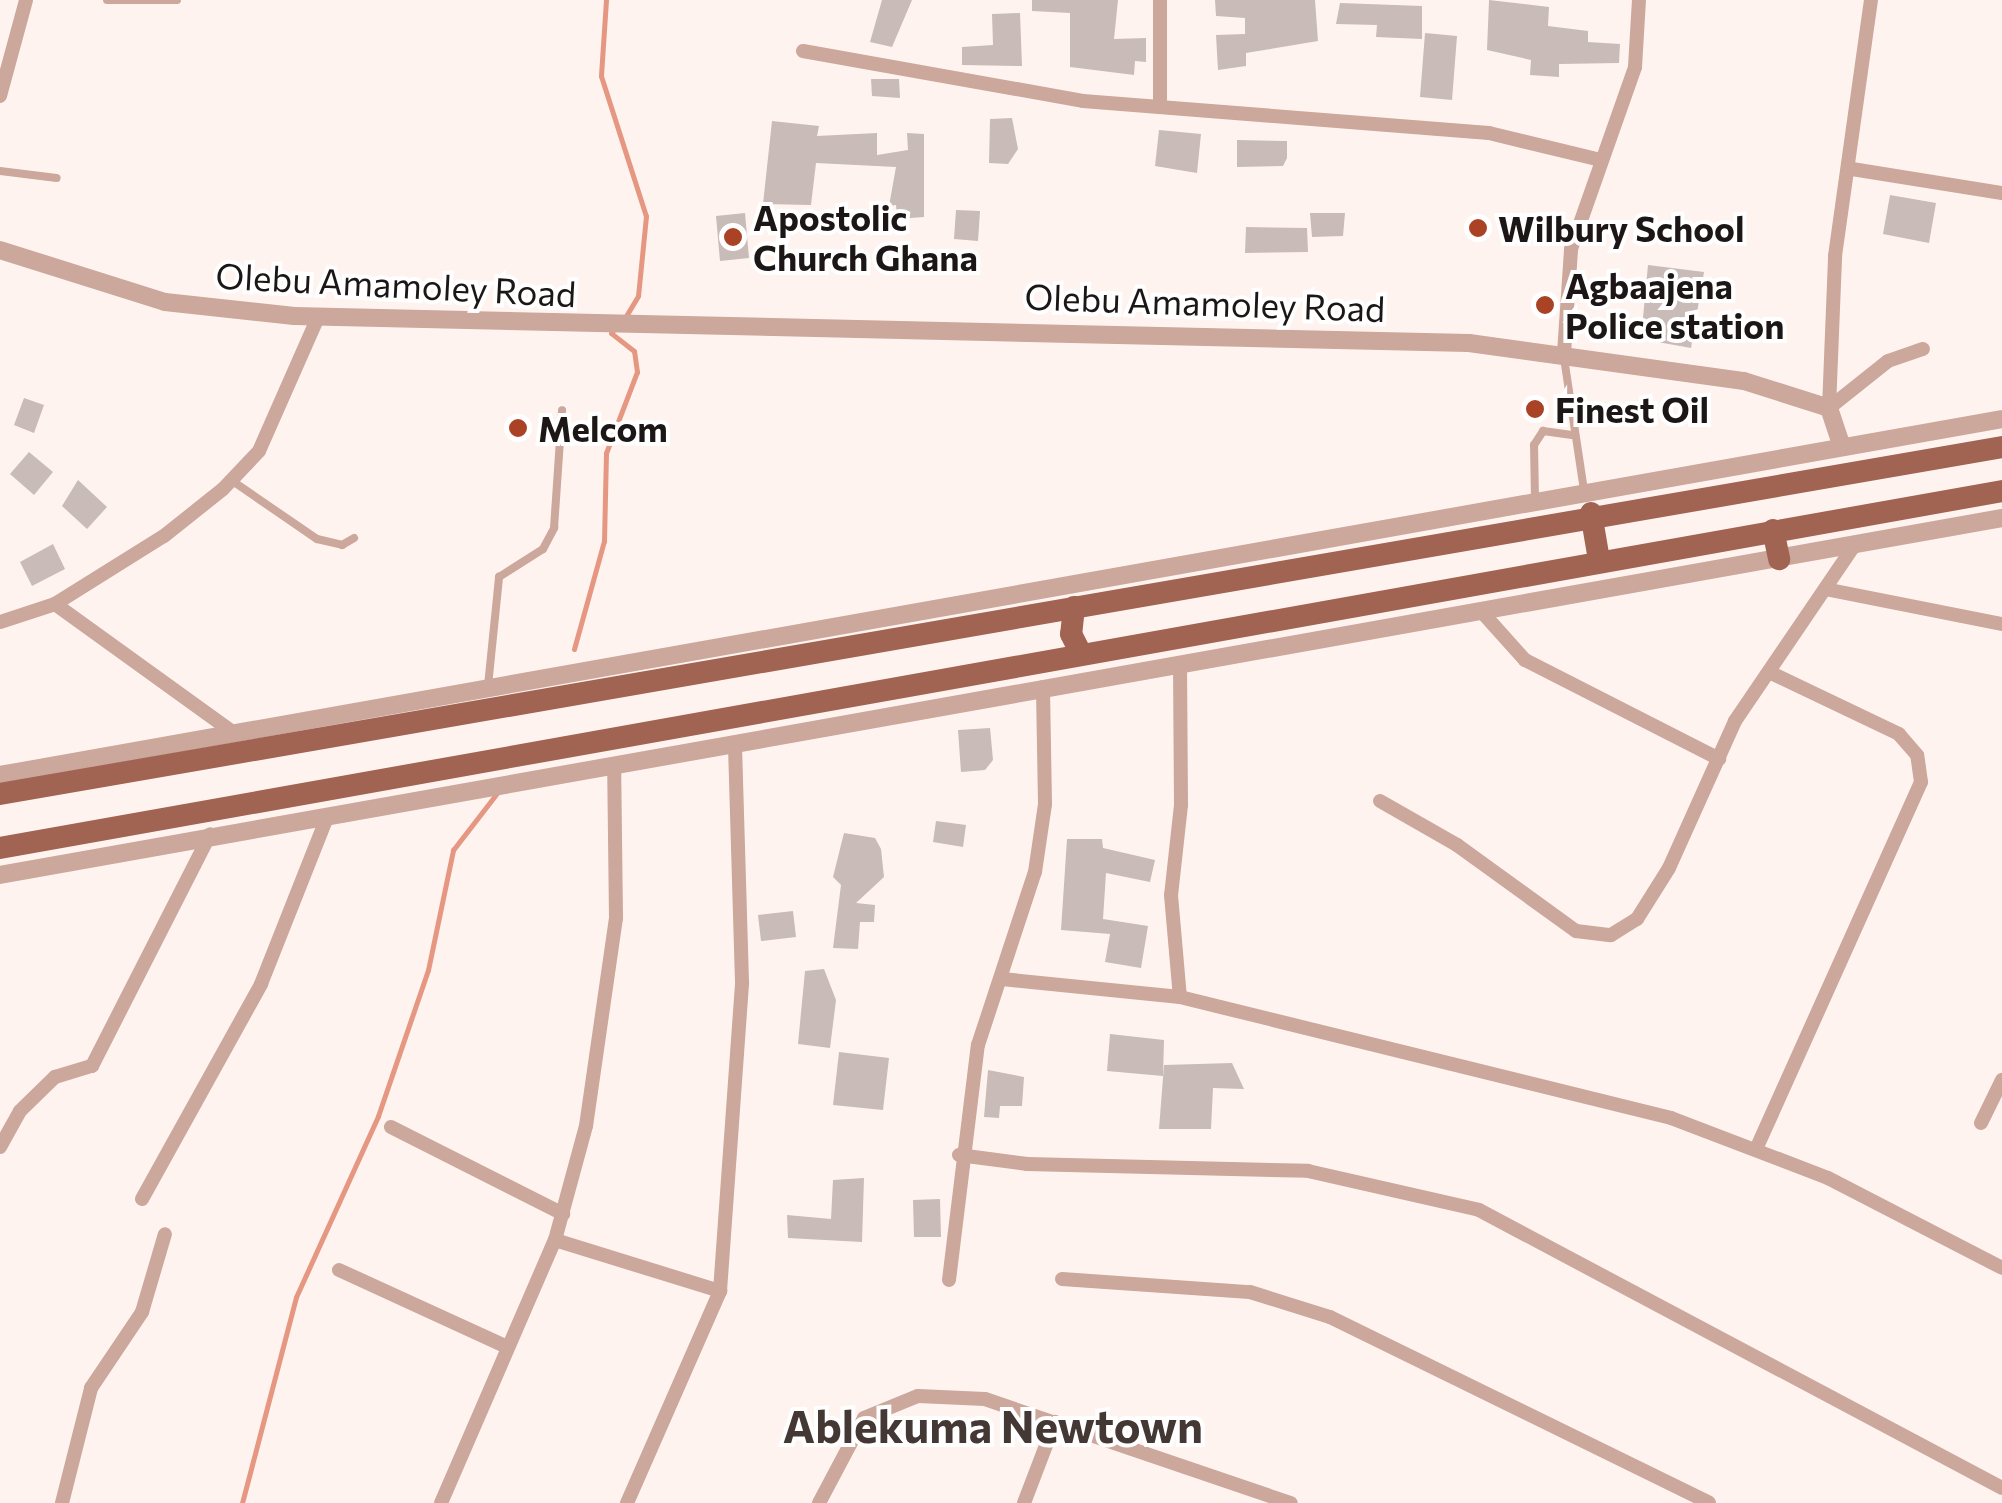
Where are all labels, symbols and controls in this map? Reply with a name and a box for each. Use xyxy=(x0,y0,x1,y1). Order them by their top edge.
place label: Apostolic Church Ghana xyxy=(753,196,978,278)
place label: Wilbury School xyxy=(1498,207,1745,249)
marker: Wilbury School xyxy=(1467,217,1489,239)
marker: Apostolic Church Ghana xyxy=(722,226,744,248)
street label: Olebu Amamoley Road xyxy=(215,254,577,314)
place label: Agbaajena Police station xyxy=(1565,264,1785,346)
street label: Olebu Amamoley Road xyxy=(1024,275,1386,329)
marker: Agbaajena Police station xyxy=(1534,294,1556,316)
place label: Finest Oil xyxy=(1555,388,1709,430)
marker: Finest Oil xyxy=(1524,398,1546,420)
place label: Melcom xyxy=(538,407,668,449)
marker: Melcom xyxy=(507,417,529,439)
district label: Ablekuma Newtown xyxy=(783,1398,1203,1452)

